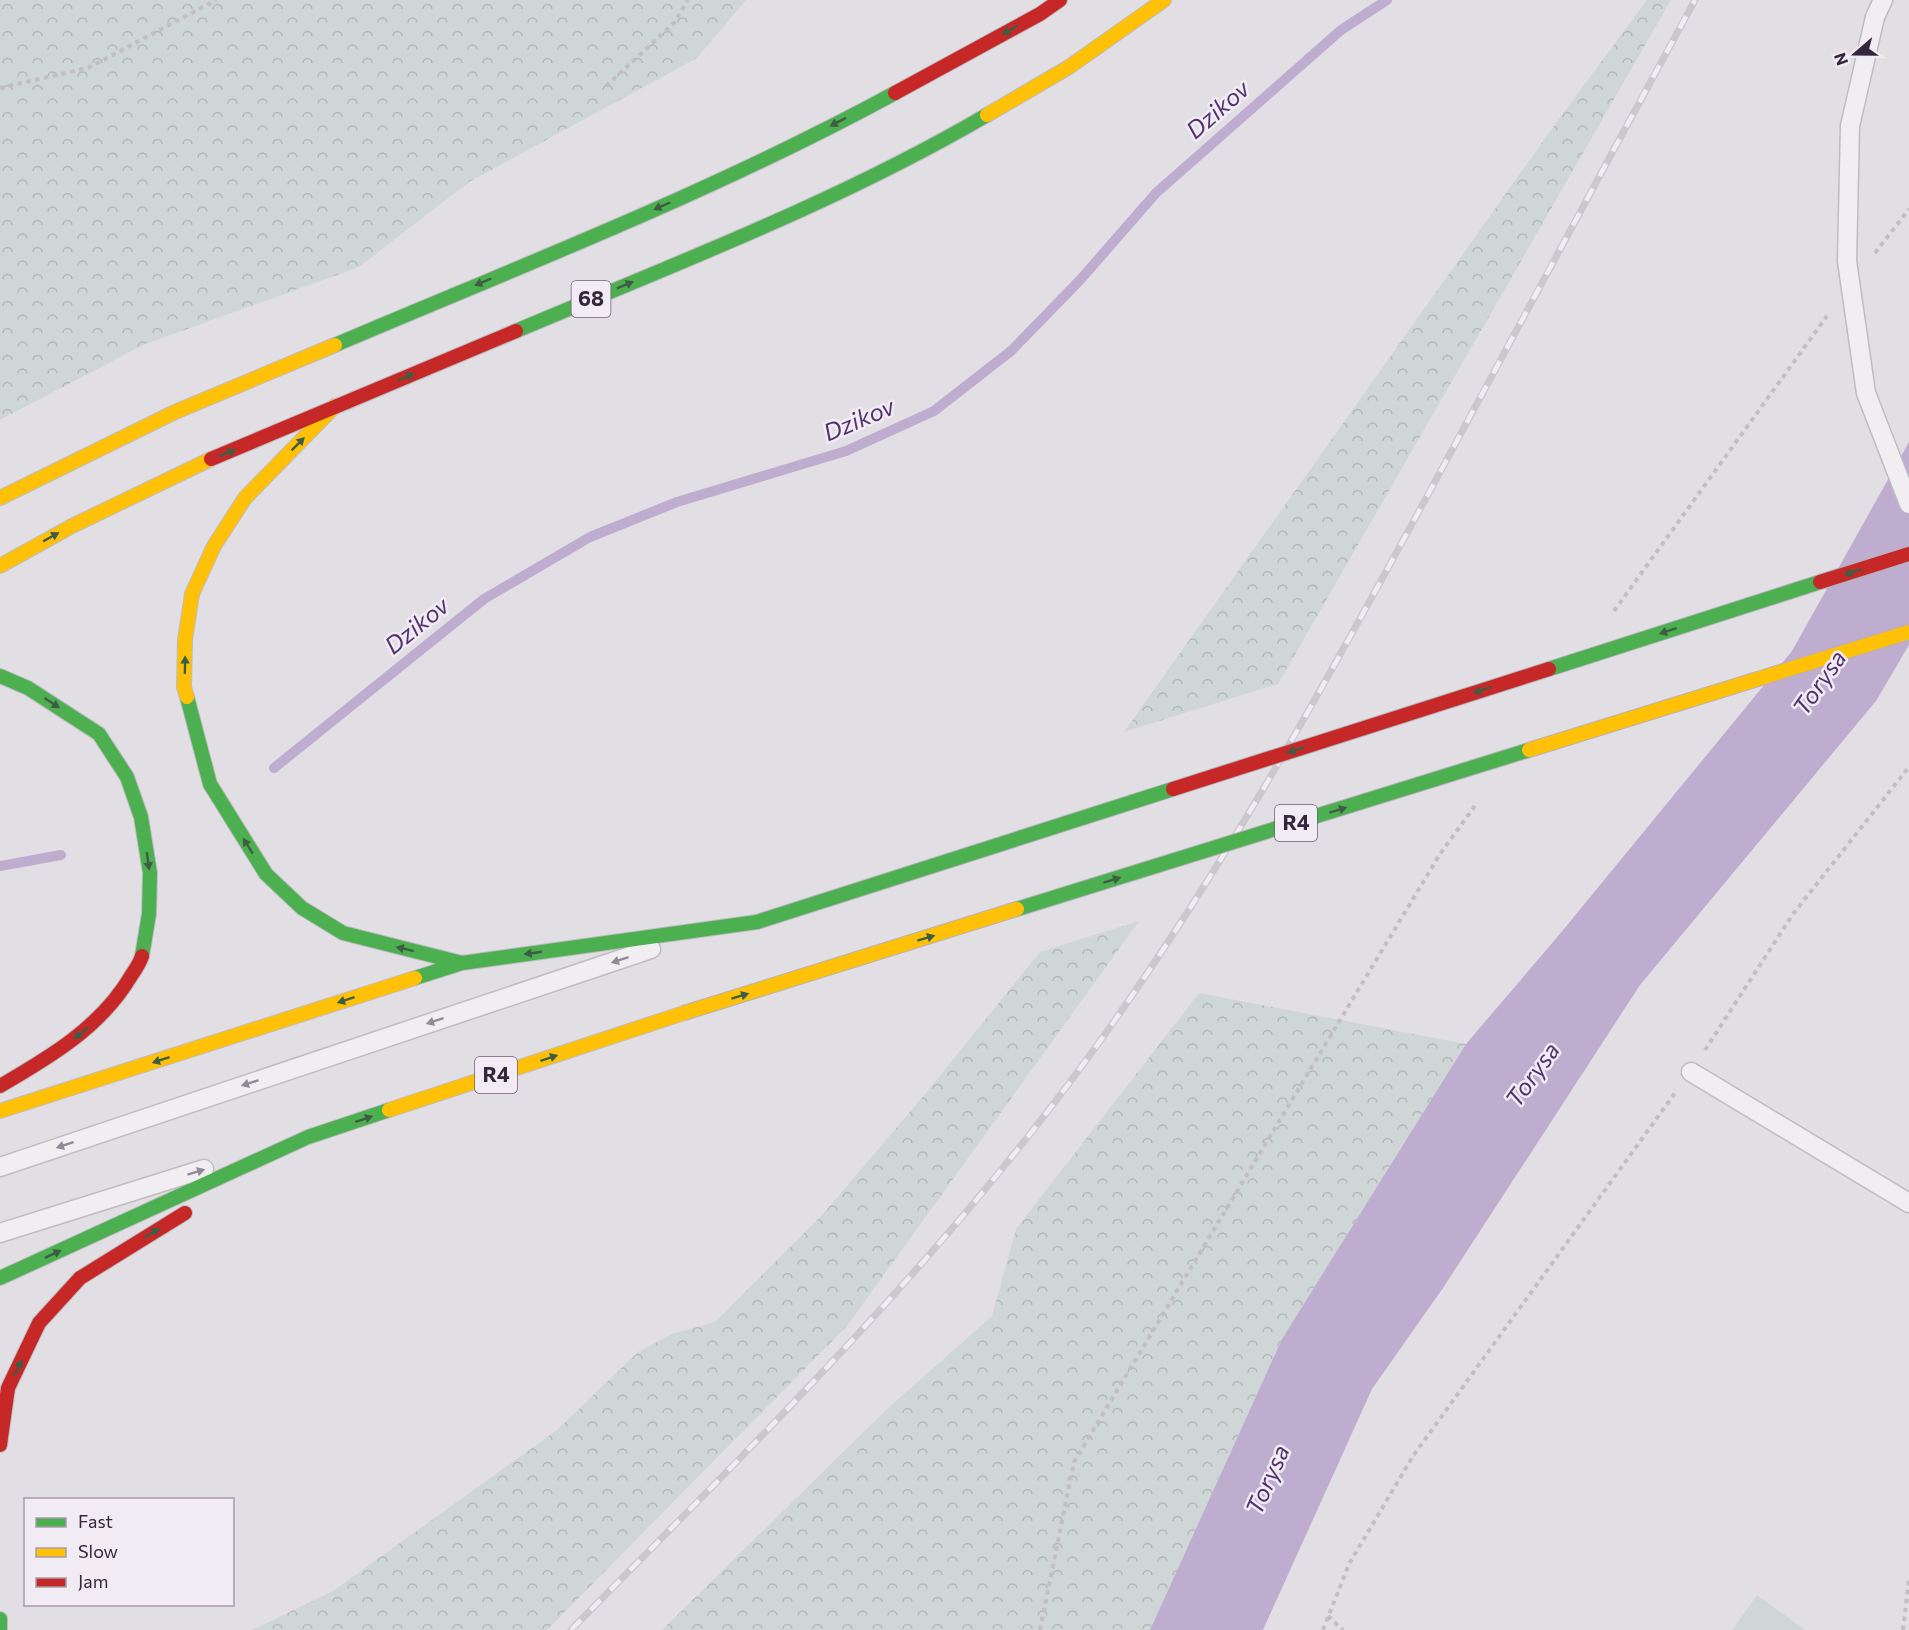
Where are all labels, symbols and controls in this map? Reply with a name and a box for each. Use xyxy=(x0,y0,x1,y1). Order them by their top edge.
north arrow xyxy=(1825,24,1885,84)
one-way arrow xyxy=(1001,25,1018,35)
text: N xyxy=(1829,50,1851,68)
water label: Dzikov xyxy=(1180,73,1255,144)
one-way arrow xyxy=(829,117,846,127)
one-way arrow xyxy=(653,201,670,210)
one-way arrow xyxy=(473,277,491,287)
one-way arrow xyxy=(616,280,634,289)
road number: 68 xyxy=(572,281,610,317)
one-way arrow xyxy=(398,372,415,381)
water label: Dzikov xyxy=(819,391,899,446)
one-way arrow xyxy=(291,437,305,451)
one-way arrow xyxy=(218,448,236,457)
one-way arrow xyxy=(43,532,60,542)
one-way arrow xyxy=(1844,568,1862,577)
water label: Dzikov xyxy=(378,590,454,659)
one-way arrow xyxy=(1659,627,1677,636)
water label: Torysa xyxy=(1786,644,1852,720)
one-way arrow xyxy=(180,656,190,675)
one-way arrow xyxy=(1473,686,1491,696)
one-way arrow xyxy=(43,697,59,709)
one-way arrow xyxy=(1287,746,1305,755)
one-way arrow xyxy=(1329,804,1347,814)
road number: R4 xyxy=(1275,805,1317,841)
one-way arrow xyxy=(243,838,254,854)
one-way arrow xyxy=(144,852,153,871)
one-way arrow xyxy=(1103,875,1121,884)
one-way arrow xyxy=(917,933,935,942)
one-way arrow xyxy=(396,944,414,954)
one-way arrow xyxy=(523,949,542,958)
one-way arrow xyxy=(611,955,629,965)
one-way arrow xyxy=(731,991,749,1000)
one-way arrow xyxy=(337,996,355,1006)
one-way arrow xyxy=(426,1017,444,1027)
one-way arrow xyxy=(73,1026,89,1039)
water label: Torysa xyxy=(1499,1036,1565,1112)
one-way arrow xyxy=(540,1052,558,1062)
one-way arrow xyxy=(152,1056,170,1065)
road number: R4 xyxy=(475,1057,517,1093)
one-way arrow xyxy=(241,1079,259,1089)
one-way arrow xyxy=(355,1113,373,1123)
one-way arrow xyxy=(56,1141,74,1150)
one-way arrow xyxy=(187,1167,205,1176)
one-way arrow xyxy=(144,1228,160,1239)
one-way arrow xyxy=(45,1249,63,1259)
one-way arrow xyxy=(13,1359,22,1376)
water label: Torysa xyxy=(1238,1440,1295,1519)
legend xyxy=(24,1498,234,1606)
text: Fast xyxy=(78,1510,113,1532)
text: Slow xyxy=(78,1540,118,1562)
text: Jam xyxy=(78,1570,108,1592)

